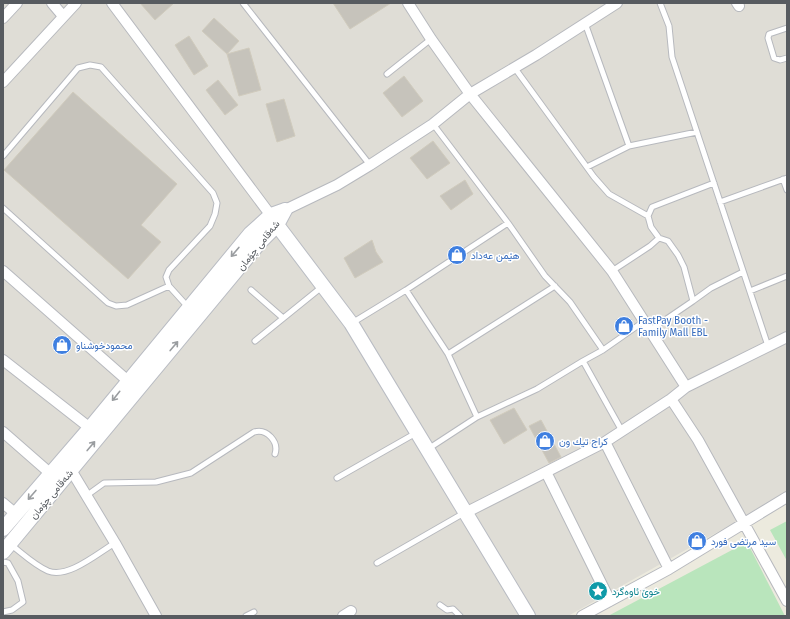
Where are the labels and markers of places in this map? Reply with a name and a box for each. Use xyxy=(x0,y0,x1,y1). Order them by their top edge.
shop icon: هێمن عەداد xyxy=(446,244,468,266)
place label: هێمن عەداد xyxy=(471,250,520,262)
shop icon: FastPay Booth - Family Mall EBL xyxy=(613,315,635,337)
place label: FastPay Booth - Family Mall EBL xyxy=(638,315,708,339)
shop icon: محمودخوشناو xyxy=(51,334,73,356)
place label: محمودخوشناو xyxy=(76,340,133,352)
shop icon: كراج تيك ون xyxy=(534,430,556,452)
place label: كراج تيك ون xyxy=(559,436,608,448)
shop icon: سيد مرتضى فورد xyxy=(686,530,708,552)
place label: سيد مرتضى فورد xyxy=(711,536,776,548)
place icon: خوێ ئاوەگرد xyxy=(587,580,609,602)
place label: خوێ ئاوەگرد xyxy=(612,586,660,598)

